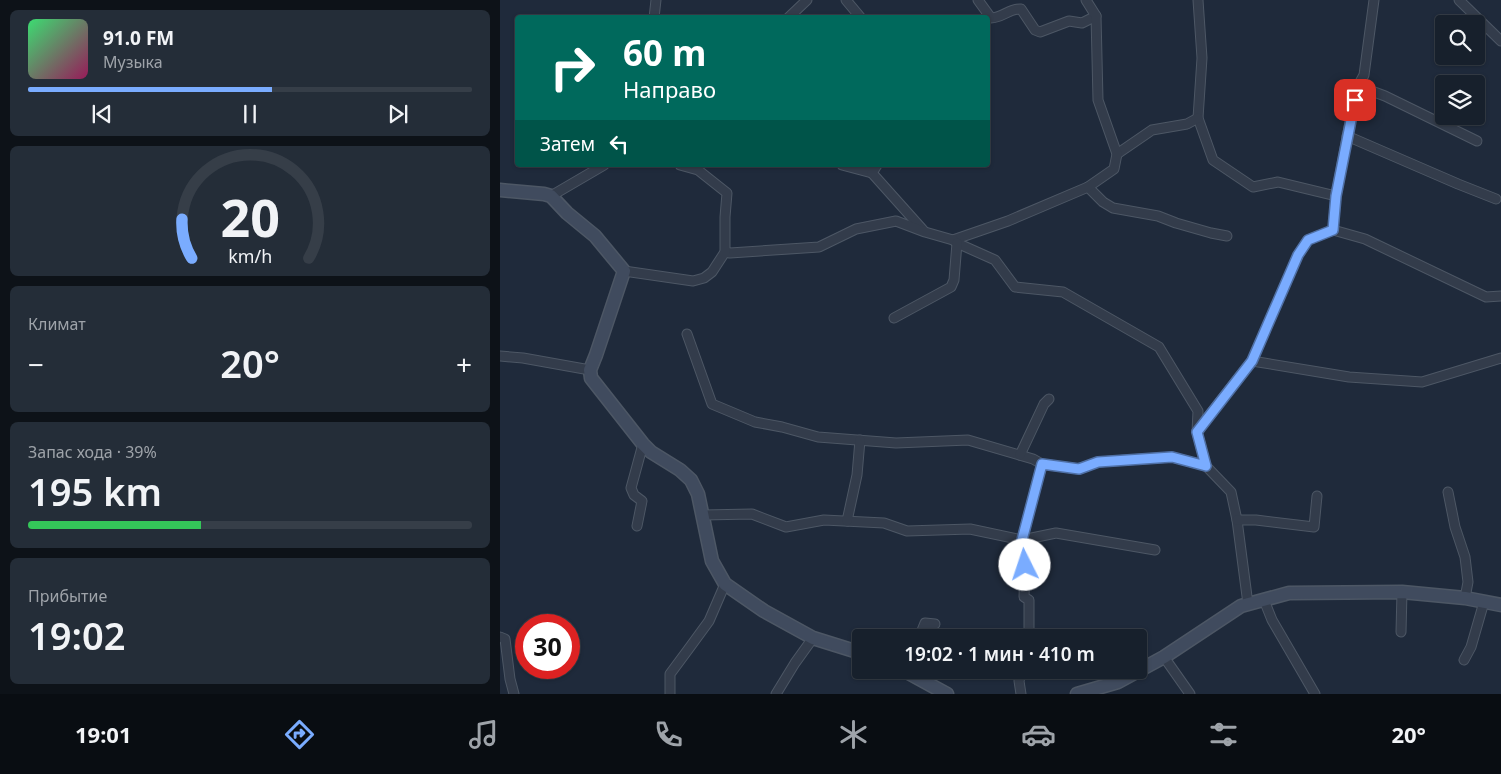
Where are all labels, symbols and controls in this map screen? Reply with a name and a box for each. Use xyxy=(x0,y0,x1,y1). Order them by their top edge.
map controls xyxy=(1435,15,1485,125)
button: search xyxy=(1435,15,1485,65)
text: 91.0 FM xyxy=(103,25,174,51)
text: 60 m xyxy=(623,29,706,76)
icon: right xyxy=(540,35,605,100)
text: Музыка xyxy=(103,51,163,73)
text: Направо xyxy=(623,74,716,104)
button: layers xyxy=(1435,75,1485,125)
pin xyxy=(1334,79,1376,121)
icon: arrive xyxy=(1341,86,1369,114)
icon: previous xyxy=(88,100,116,128)
icon: pause xyxy=(236,100,264,128)
icon: next xyxy=(384,100,412,128)
icon: left xyxy=(605,130,633,158)
text: Затем xyxy=(540,131,595,157)
text: 20 xyxy=(220,181,280,252)
text: km/h xyxy=(228,244,272,268)
text: Климат xyxy=(28,313,86,335)
text: 20° xyxy=(220,337,280,389)
text: − xyxy=(28,345,44,383)
text: + xyxy=(456,345,472,383)
text: Запас хода · 39% xyxy=(28,441,157,463)
text: 195 km xyxy=(28,465,162,517)
position arrow xyxy=(998,538,1050,590)
text: Прибытие xyxy=(28,585,107,607)
text: 19:02 xyxy=(28,609,125,661)
speed limit sign: 30 xyxy=(515,614,580,679)
text: 19:02 · 1 мин · 410 m xyxy=(904,641,1095,667)
icon: directions xyxy=(282,717,317,752)
icon: music xyxy=(466,717,501,752)
icon: phone xyxy=(651,717,686,752)
icon: climate xyxy=(836,717,871,752)
icon: car xyxy=(1021,717,1056,752)
icon: filters xyxy=(1206,717,1241,752)
text: 19:01 xyxy=(75,719,132,749)
text: 20° xyxy=(1391,719,1426,749)

